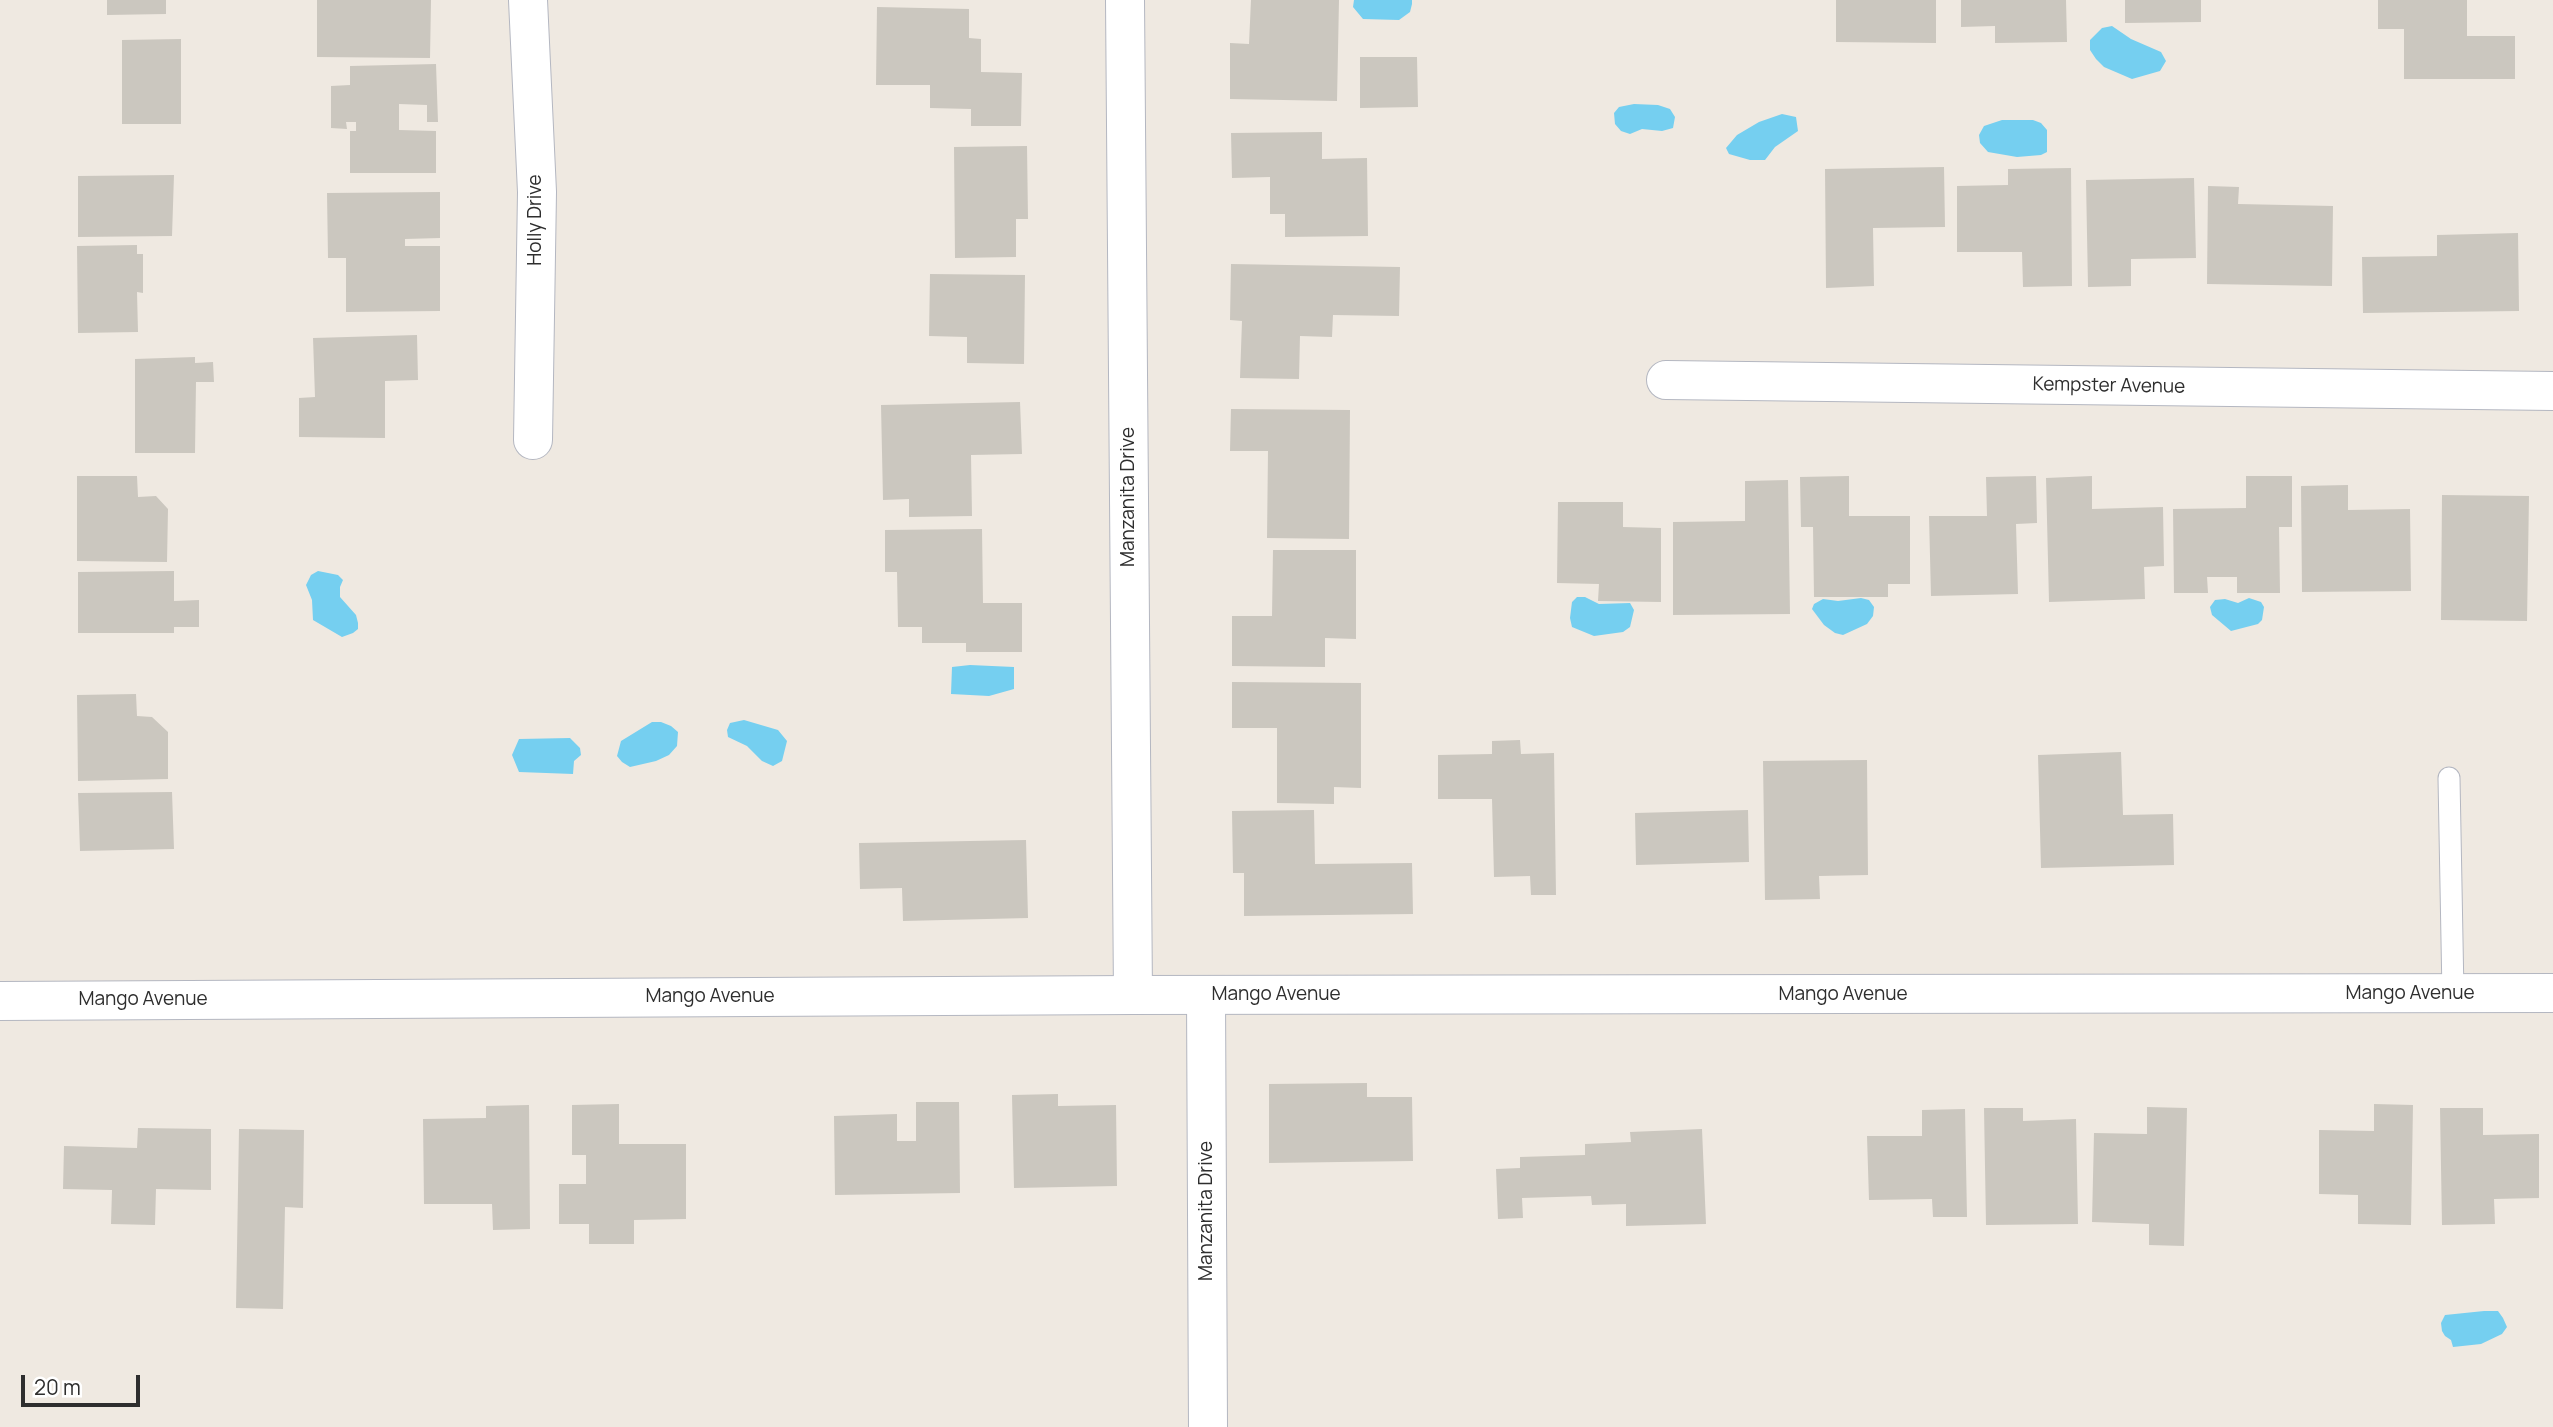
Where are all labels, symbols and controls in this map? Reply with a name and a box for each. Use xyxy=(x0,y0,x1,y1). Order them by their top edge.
street label: Holly Drive xyxy=(525,174,547,266)
street label: Kempster Avenue xyxy=(2033,373,2185,399)
street label: Manzanita Drive xyxy=(1118,427,1140,567)
street label: Mango Avenue xyxy=(2345,983,2475,1005)
street label: Mango Avenue xyxy=(1211,984,1341,1006)
street label: Mango Avenue xyxy=(1778,984,1908,1006)
street label: Mango Avenue xyxy=(645,986,775,1008)
street label: Mango Avenue xyxy=(78,989,208,1011)
street label: Manzanita Drive xyxy=(1196,1141,1218,1281)
scale bar xyxy=(24,1360,144,1404)
text: 20 m xyxy=(34,1373,81,1401)

